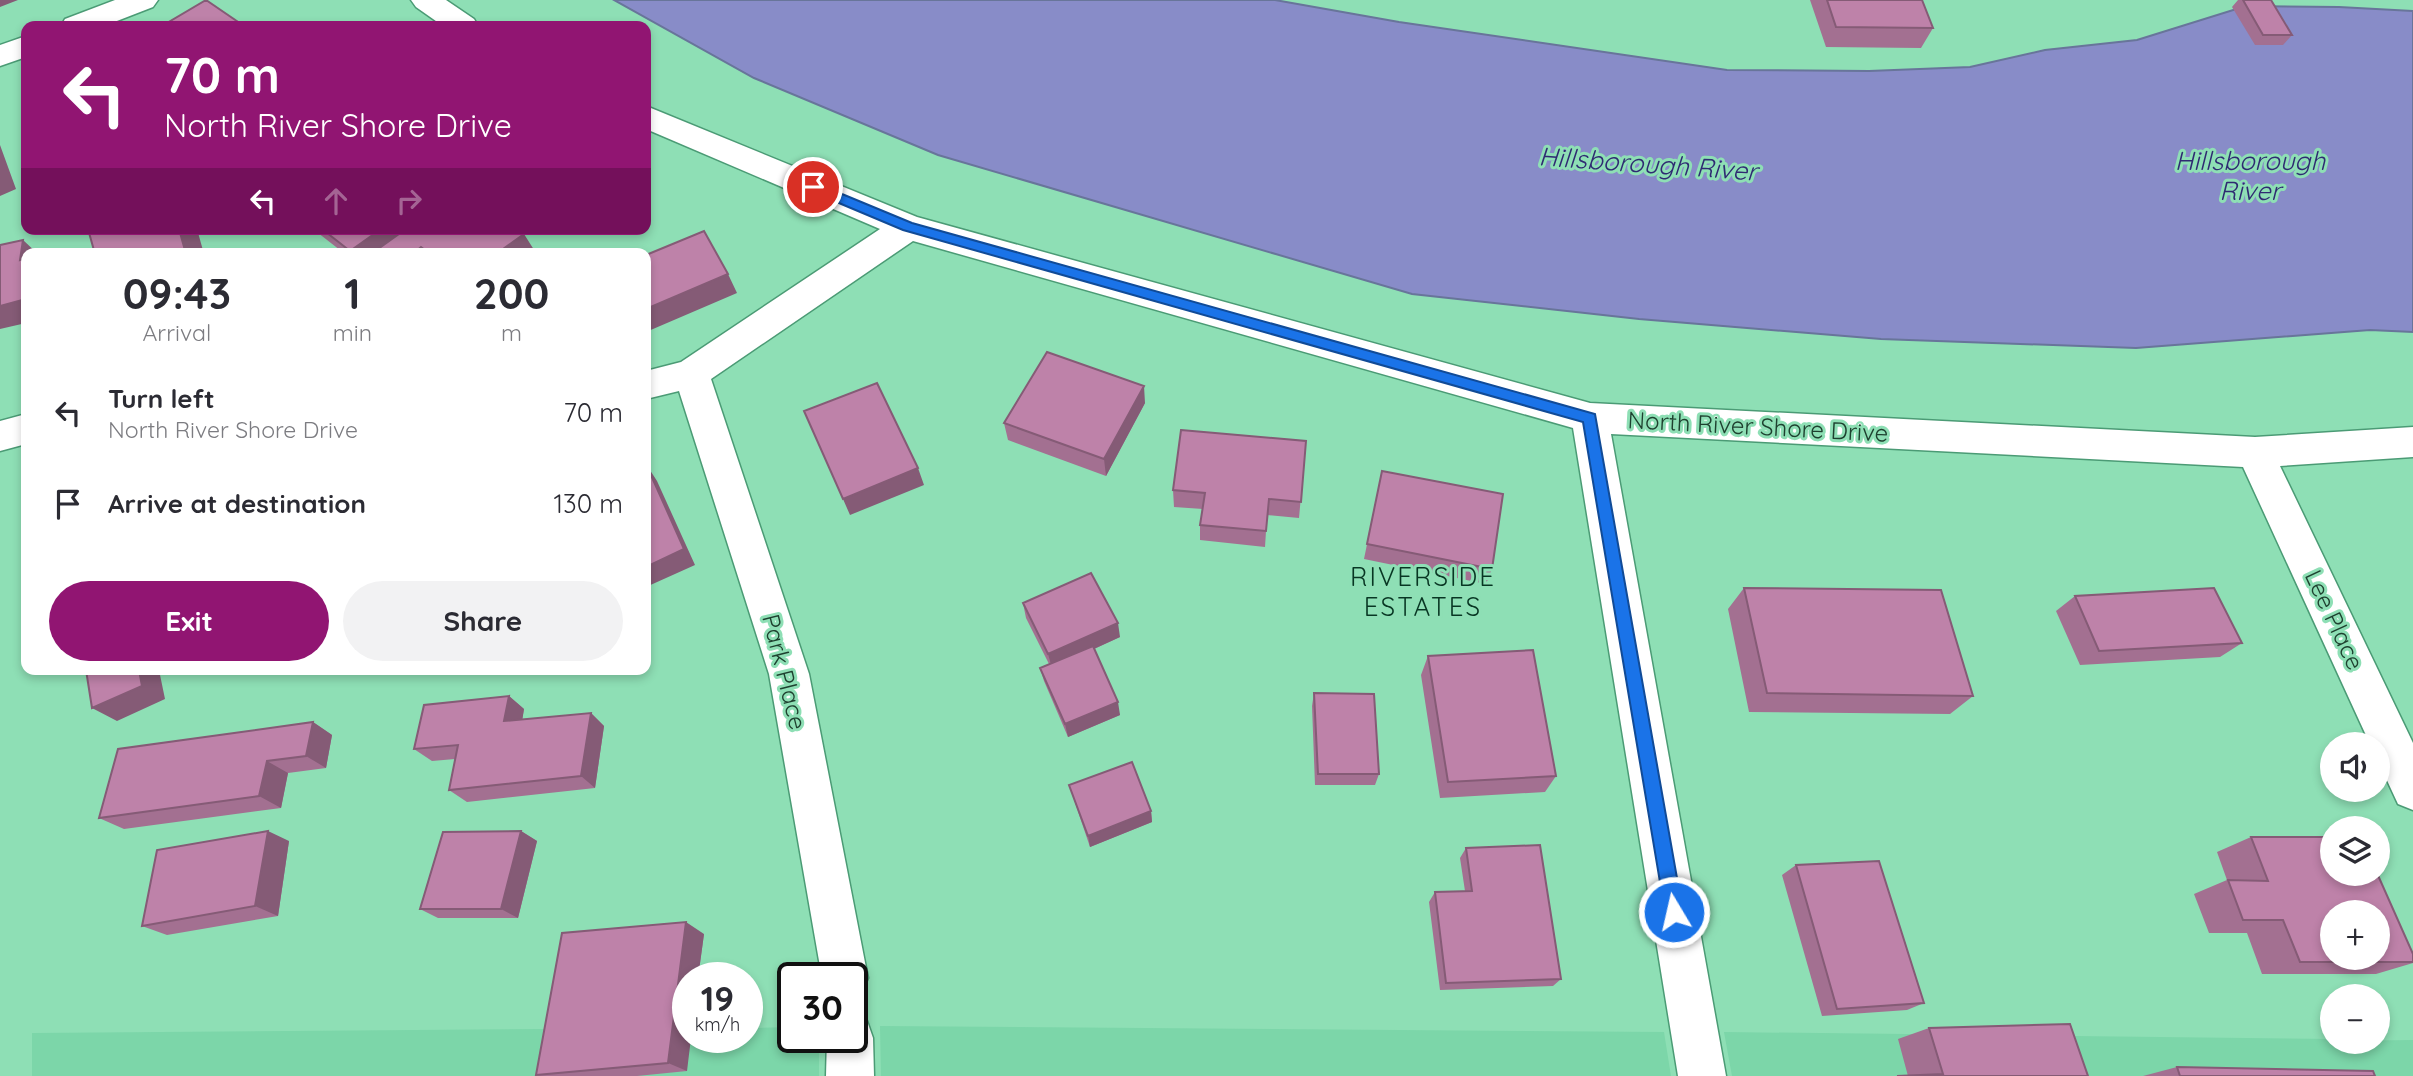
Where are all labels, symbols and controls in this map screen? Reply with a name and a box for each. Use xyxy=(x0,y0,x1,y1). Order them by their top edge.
text: 70 m xyxy=(164,44,280,105)
icon: left xyxy=(49,49,140,140)
text: North River Shore Drive xyxy=(164,105,512,145)
water label: Hillsborough River xyxy=(1538,139,1761,188)
water label: Hillsborough River xyxy=(2175,144,2327,207)
pin xyxy=(783,157,843,217)
icon: arrive xyxy=(794,168,832,206)
icon: left xyxy=(244,182,282,220)
icon: ahead xyxy=(317,182,355,220)
icon: right xyxy=(390,182,428,220)
text: 09:43 xyxy=(123,267,231,320)
text: 1 xyxy=(344,267,361,320)
text: 200 xyxy=(474,267,549,320)
text: Arrival xyxy=(142,318,211,347)
text: min xyxy=(333,318,372,347)
text: m xyxy=(501,318,522,347)
text: Turn left xyxy=(108,382,215,415)
icon: left xyxy=(49,394,87,432)
text: 70 m xyxy=(563,396,623,429)
street label: North River Shore Drive xyxy=(1627,404,1889,448)
text: North River Shore Drive xyxy=(108,415,358,444)
icon: arrive xyxy=(49,485,87,523)
text: Arrive at destination xyxy=(108,487,366,520)
text: 130 m xyxy=(553,487,623,520)
district label: RIVERSIDE ESTATES xyxy=(1350,560,1496,623)
street label: Lee Place xyxy=(2299,565,2371,674)
button: Exit xyxy=(49,581,329,661)
button: Share xyxy=(343,581,623,661)
street label: Park Place xyxy=(756,611,814,733)
map controls xyxy=(2320,732,2390,1054)
button: sound xyxy=(2320,732,2390,802)
button: layers xyxy=(2320,816,2390,886)
position arrow xyxy=(1637,875,1711,949)
button: + xyxy=(2320,900,2390,970)
speed limit sign: 30 xyxy=(777,962,868,1053)
text: 19 xyxy=(701,976,734,1020)
button: − xyxy=(2320,984,2390,1054)
text: km/h xyxy=(695,1013,740,1036)

